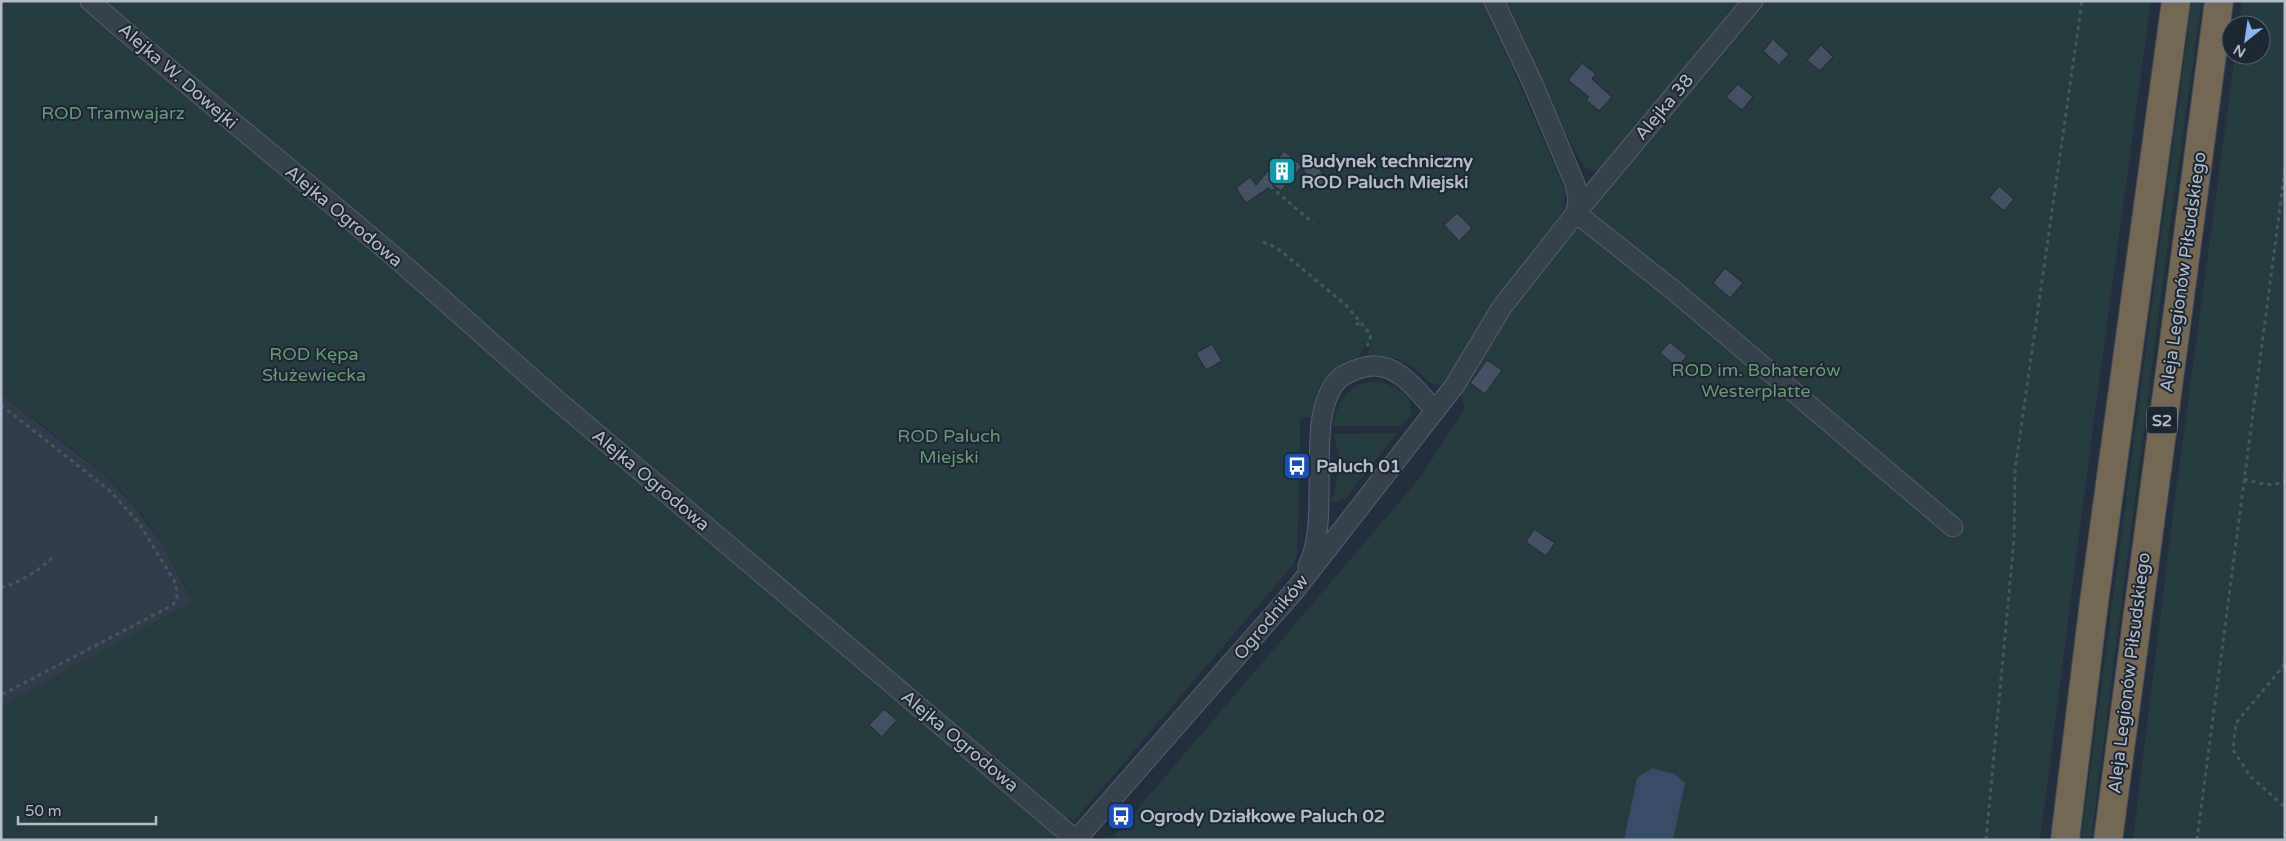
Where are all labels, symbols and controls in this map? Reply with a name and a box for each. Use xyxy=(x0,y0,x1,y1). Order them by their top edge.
north arrow xyxy=(2221,15,2271,65)
street label: Alejka W. Dowejki xyxy=(114,18,242,134)
text: N xyxy=(2231,41,2249,61)
street label: Alejka 38 xyxy=(1630,69,1698,145)
park label: ROD Tramwajarz xyxy=(41,102,185,124)
place label: Budynek techniczny ROD Paluch Miejski xyxy=(1301,150,1473,193)
street label: Aleja Legionów Piłsudskiego xyxy=(2155,150,2211,394)
building icon: Budynek techniczny ROD Paluch Miejski xyxy=(1267,156,1297,186)
street label: Alejka Ogrodowa xyxy=(281,160,407,272)
park label: ROD Kępa Służewiecka xyxy=(262,343,366,386)
park label: ROD im. Bohaterów Westerplatte xyxy=(1672,359,1840,402)
road number: S2 xyxy=(2147,406,2177,434)
street label: Alejka Ogrodowa xyxy=(588,424,714,536)
park label: ROD Paluch Miejski xyxy=(897,425,1001,468)
bus stop icon: Paluch 01 xyxy=(1282,451,1312,481)
place label: Paluch 01 xyxy=(1316,455,1401,477)
street label: Aleja Legionów Piłsudskiego xyxy=(2103,551,2155,795)
street label: Ogrodników xyxy=(1229,570,1313,664)
street label: Alejka Ogrodowa xyxy=(897,685,1023,797)
scale bar xyxy=(18,794,155,826)
bus stop icon: Ogrody Działkowe Paluch 02 xyxy=(1106,801,1136,831)
text: 50 m xyxy=(25,802,62,820)
place label: Ogrody Działkowe Paluch 02 xyxy=(1140,805,1385,827)

